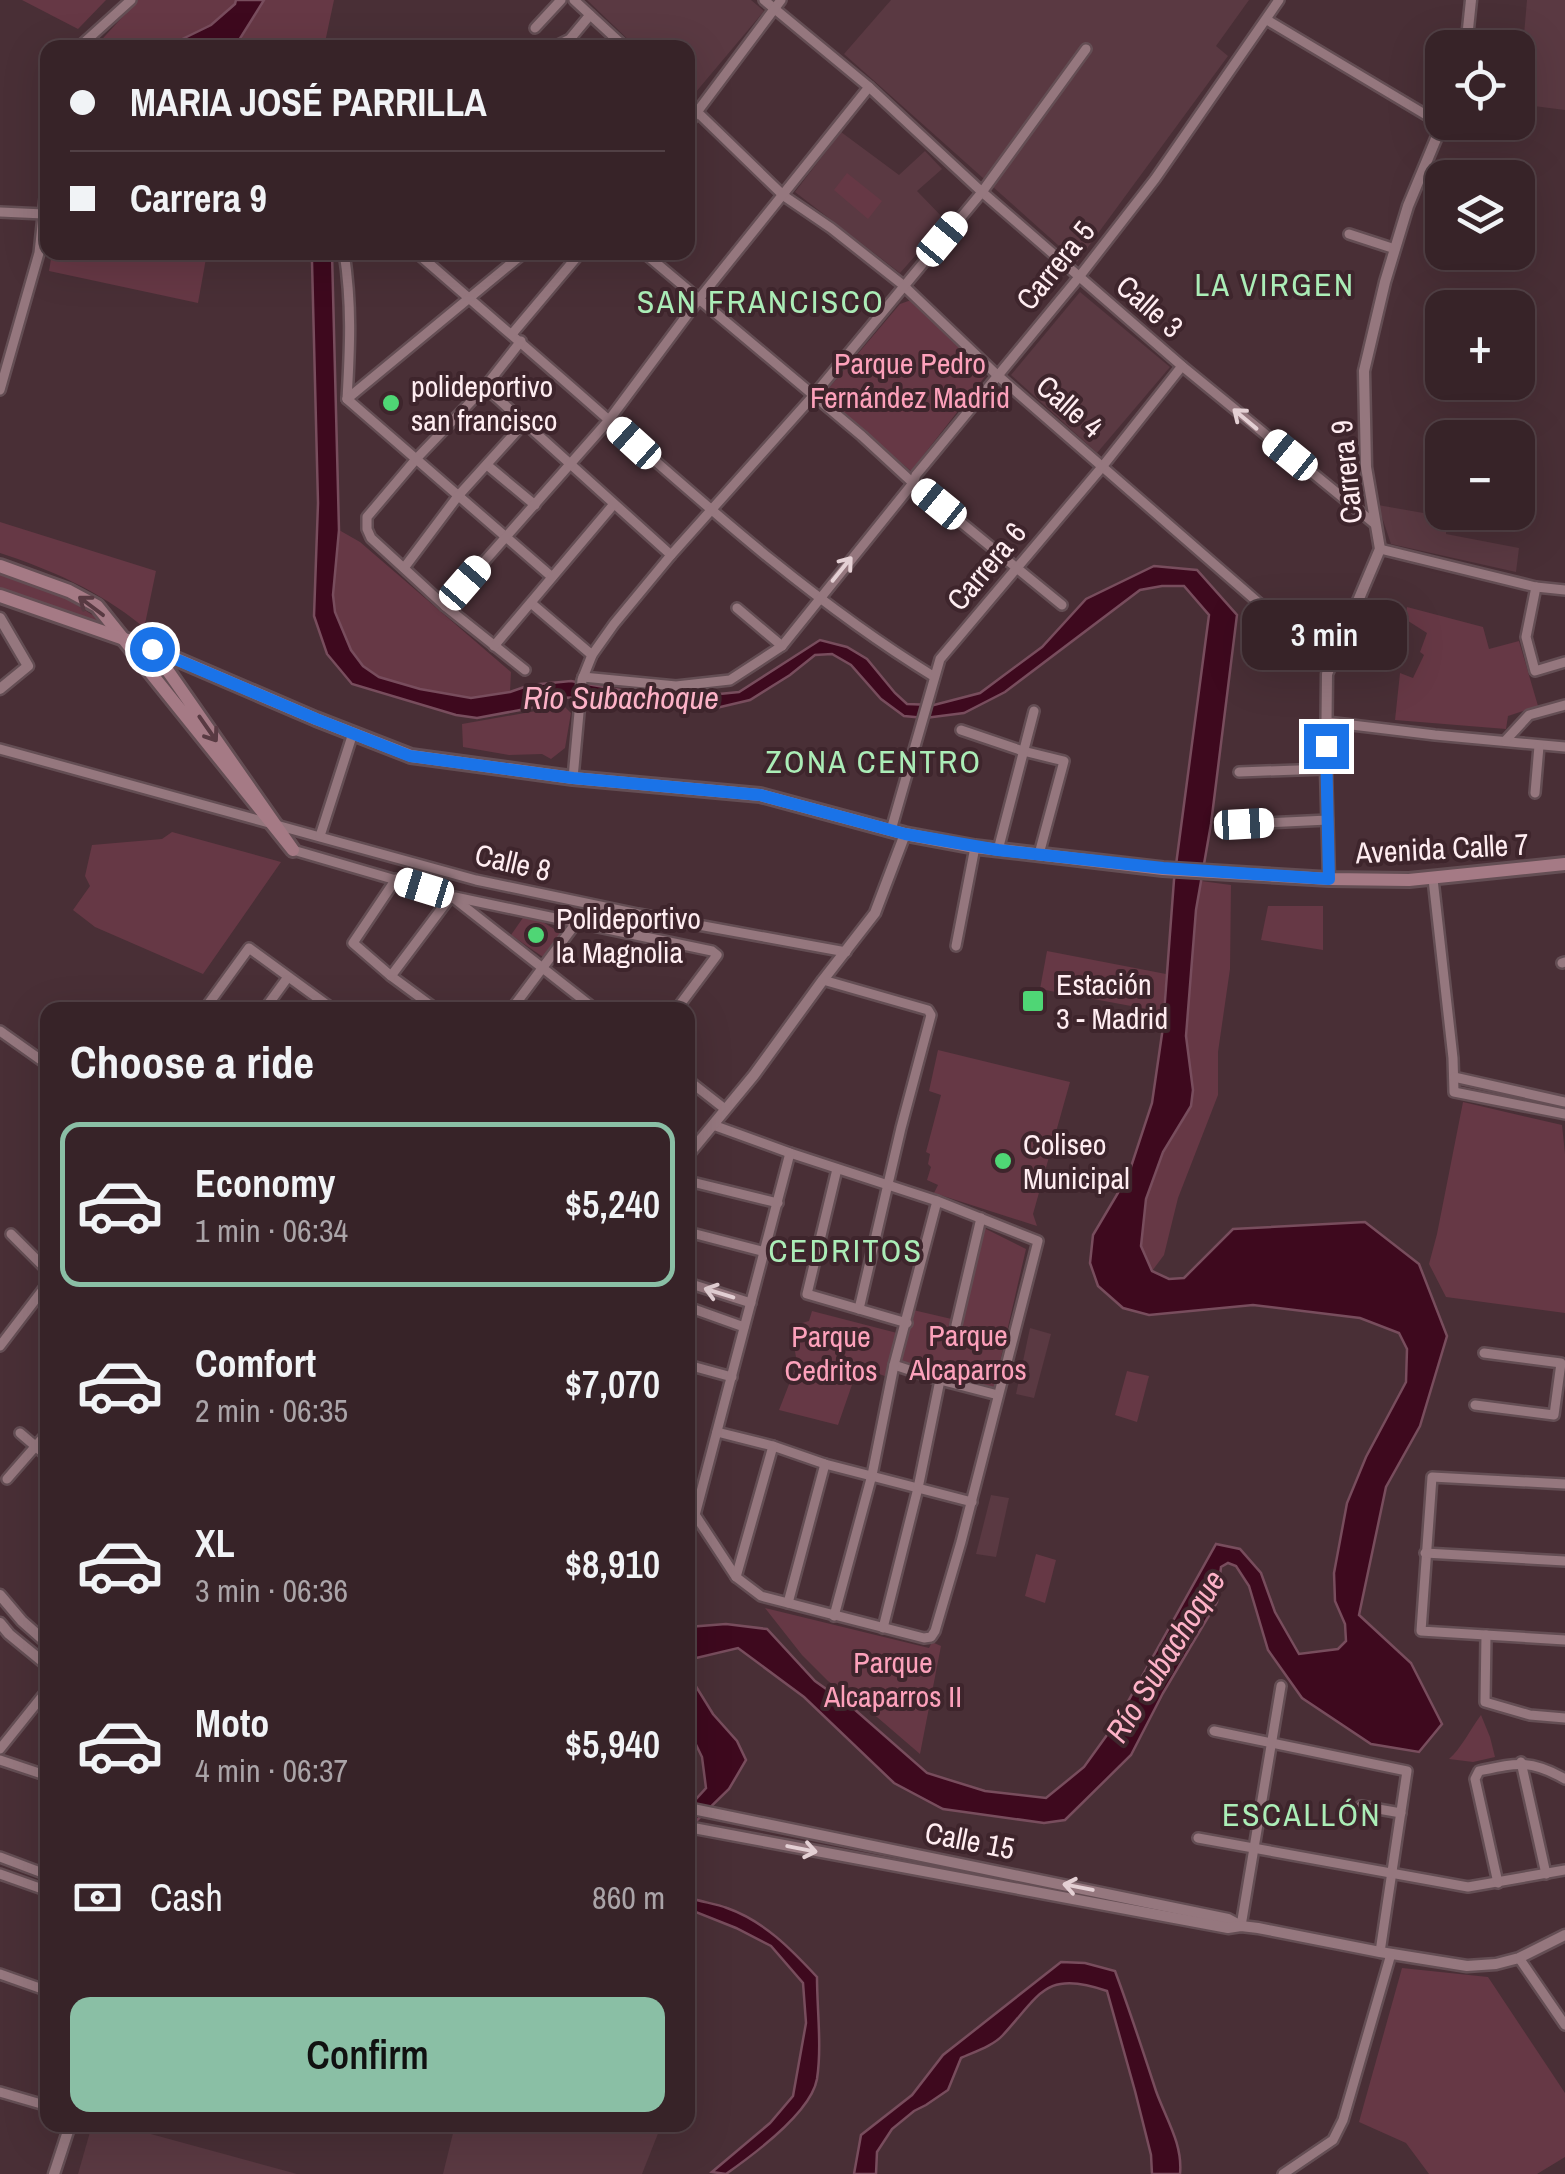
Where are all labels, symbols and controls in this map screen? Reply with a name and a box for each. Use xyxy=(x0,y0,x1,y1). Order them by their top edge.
map controls xyxy=(1425,30,1535,530)
button: locate xyxy=(1425,30,1535,140)
text: MARIA JOSÉ PARRILLA xyxy=(130,77,487,128)
button: layers xyxy=(1425,160,1535,270)
text: Carrera 9 xyxy=(130,173,267,224)
car xyxy=(911,206,973,272)
street label: Carrera 5 xyxy=(1007,212,1103,318)
district label: LA VIRGEN xyxy=(1194,263,1356,306)
street label: Calle 3 xyxy=(1108,266,1192,346)
district label: SAN FRANCISCO xyxy=(637,280,885,323)
button: + xyxy=(1425,290,1535,400)
park label: Parque Pedro Fernández Madrid xyxy=(810,343,1010,417)
place label: polideportivo san francisco xyxy=(411,366,557,440)
street label: Calle 4 xyxy=(1028,366,1112,446)
marker: polideportivo san francisco xyxy=(380,392,402,414)
one-way arrow xyxy=(1232,408,1258,430)
car xyxy=(602,412,666,474)
street label: Carrera 9 xyxy=(1321,418,1371,526)
button: − xyxy=(1425,420,1535,530)
car xyxy=(1257,424,1323,486)
car xyxy=(906,473,972,535)
street label: Carrera 6 xyxy=(937,513,1035,619)
car xyxy=(434,551,496,615)
one-way arrow xyxy=(831,557,853,583)
one-way arrow xyxy=(79,596,105,618)
callout: 3 min xyxy=(1244,601,1408,671)
text: 3 min xyxy=(1291,613,1358,656)
route start xyxy=(130,627,175,672)
water label: Río Subachoque xyxy=(523,676,719,719)
one-way arrow xyxy=(197,715,218,742)
route end xyxy=(1304,724,1349,769)
district label: ZONA CENTRO xyxy=(765,740,983,783)
car xyxy=(1213,807,1275,841)
street label: Avenida Calle 7 xyxy=(1353,823,1530,873)
street label: Calle 8 xyxy=(471,834,555,890)
car xyxy=(391,865,457,911)
place label: Polideportivo la Magnolia xyxy=(556,898,701,972)
marker: Polideportivo la Magnolia xyxy=(525,924,547,946)
place label: Estación 3 - Madrid xyxy=(1056,964,1168,1038)
marker: Estación 3 - Madrid xyxy=(1020,988,1046,1014)
text: Choose a ride xyxy=(70,1031,314,1092)
place label: Coliseo Municipal xyxy=(1023,1124,1130,1198)
marker: Coliseo Municipal xyxy=(992,1150,1014,1172)
text: Economy xyxy=(195,1158,335,1209)
icon: car xyxy=(75,1160,165,1250)
text: $5,240 xyxy=(565,1179,660,1230)
text: 1 min · 06:34 xyxy=(195,1209,348,1252)
district label: CEDRITOS xyxy=(768,1229,924,1272)
one-way arrow xyxy=(704,1283,735,1301)
park label: Parque Alcaparros xyxy=(908,1315,1027,1389)
park label: Parque Cedritos xyxy=(785,1316,877,1390)
text: Comfort xyxy=(195,1338,316,1389)
icon: car xyxy=(75,1340,165,1430)
text: $7,070 xyxy=(565,1359,660,1410)
text: 2 min · 06:35 xyxy=(195,1389,348,1432)
text: XL xyxy=(195,1518,235,1569)
icon: car xyxy=(75,1520,165,1610)
text: $8,910 xyxy=(565,1539,660,1590)
water label: Río Subachoque xyxy=(1095,1562,1235,1750)
text: 3 min · 06:36 xyxy=(195,1569,348,1612)
park label: Parque Alcaparros II xyxy=(823,1642,962,1716)
text: Moto xyxy=(195,1698,269,1749)
icon: car xyxy=(75,1700,165,1790)
text: $5,940 xyxy=(565,1719,660,1770)
text: 4 min · 06:37 xyxy=(195,1749,348,1792)
district label: ESCALLÓN xyxy=(1222,1793,1382,1836)
street label: Calle 15 xyxy=(922,1812,1018,1868)
one-way arrow xyxy=(785,1840,818,1859)
icon: cash xyxy=(70,1870,125,1925)
text: Cash xyxy=(150,1872,223,1923)
text: 860 m xyxy=(592,1876,665,1919)
one-way arrow xyxy=(1063,1876,1095,1895)
button: Confirm xyxy=(70,1997,665,2112)

